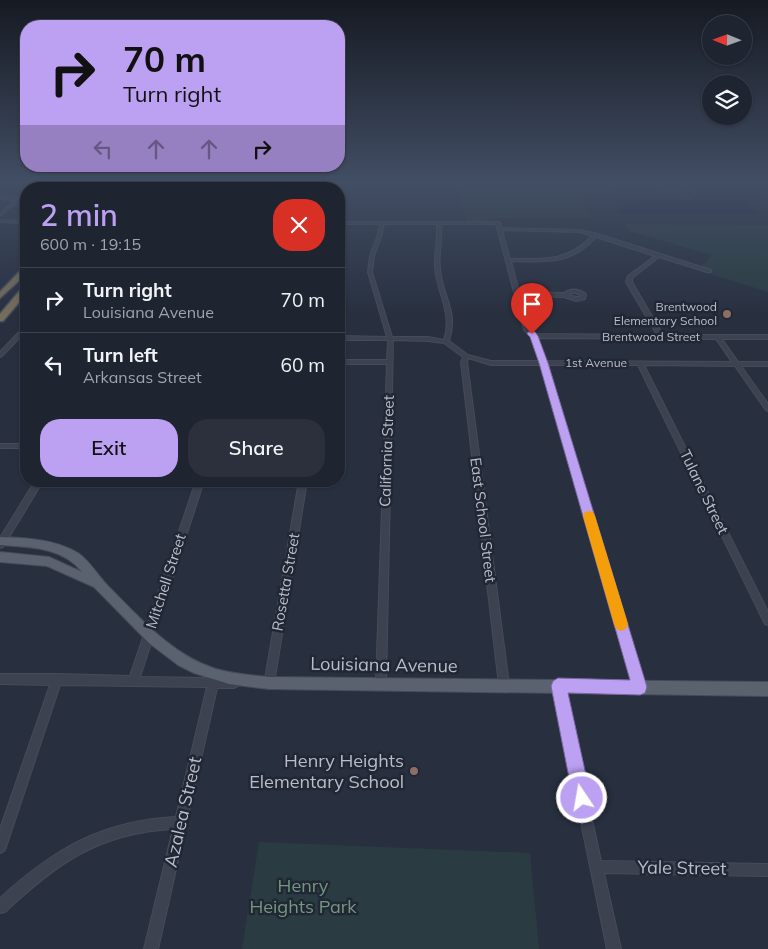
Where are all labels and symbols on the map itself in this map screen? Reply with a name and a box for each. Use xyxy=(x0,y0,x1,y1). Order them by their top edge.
north arrow xyxy=(702,15,752,65)
pin xyxy=(511,283,553,334)
place label: Brentwood Elementary School xyxy=(614,299,717,328)
marker: Brentwood Elementary School xyxy=(721,308,733,320)
street label: Brentwood Street xyxy=(602,329,700,344)
street label: 1st Avenue xyxy=(565,355,627,370)
street label: California Street xyxy=(375,395,398,507)
street label: Tulane Street xyxy=(676,446,733,537)
street label: East School Street xyxy=(466,456,501,584)
street label: Mitchell Street xyxy=(141,531,190,631)
street label: Rosetta Street xyxy=(268,531,303,632)
street label: Louisiana Avenue xyxy=(310,652,458,677)
place label: Henry Heights Elementary School xyxy=(249,749,404,793)
street label: Azalea Street xyxy=(159,754,206,869)
marker: Henry Heights Elementary School xyxy=(408,765,420,777)
position arrow xyxy=(555,771,607,823)
street label: Yale Street xyxy=(636,855,727,880)
park label: Henry Heights Park xyxy=(249,874,357,918)

